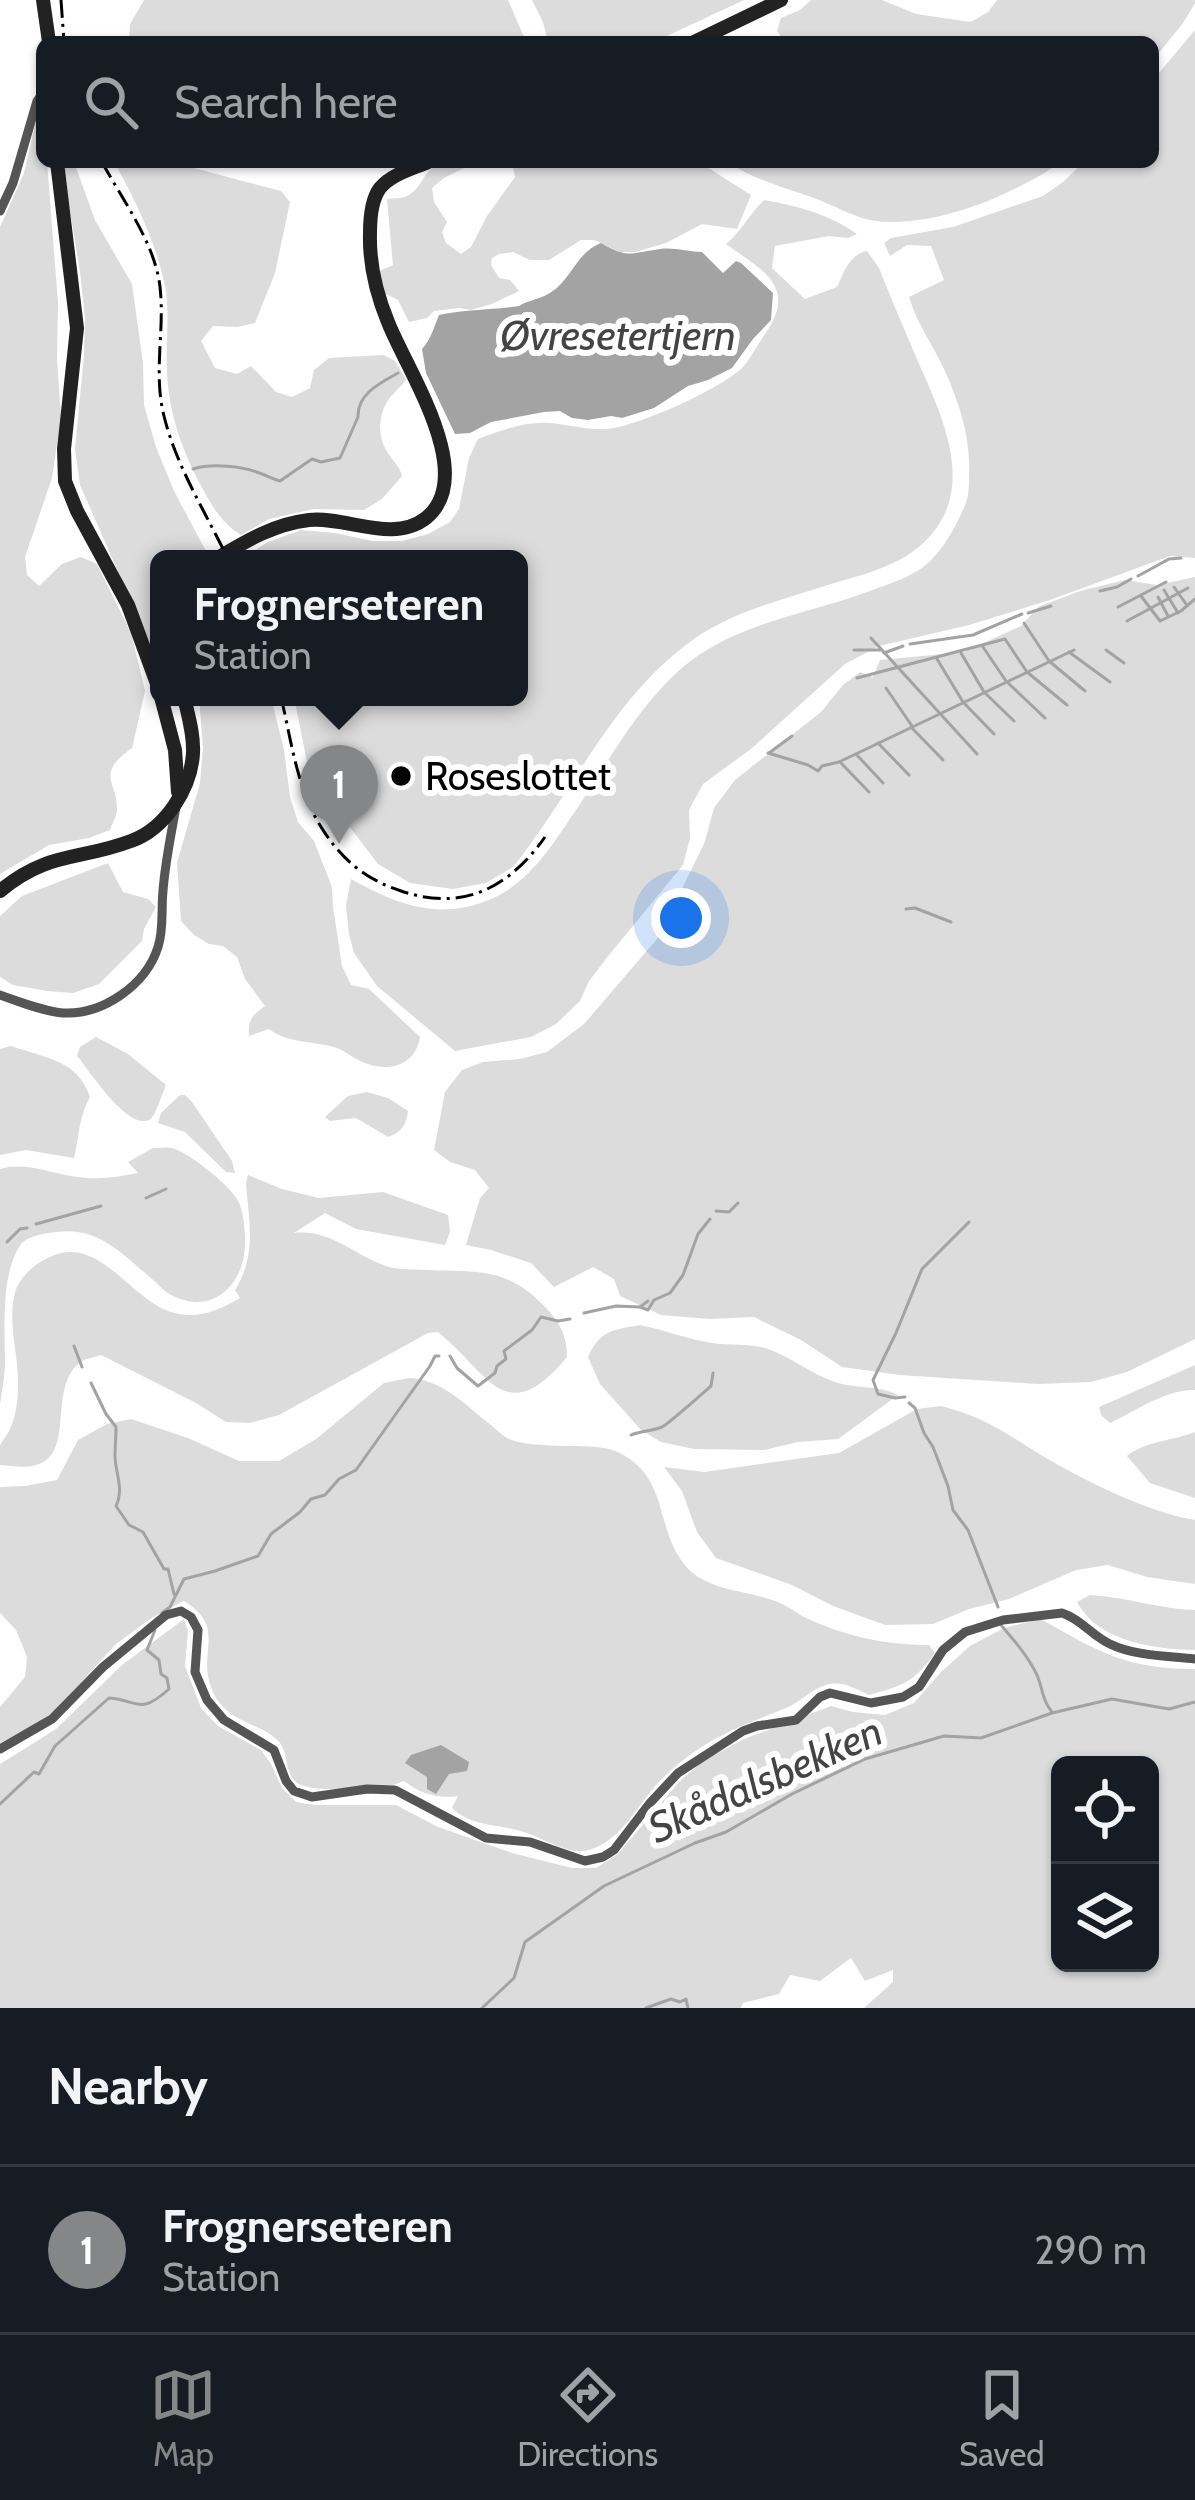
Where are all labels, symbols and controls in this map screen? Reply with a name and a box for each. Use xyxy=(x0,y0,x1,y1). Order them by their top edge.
search box xyxy=(36,36,1159,168)
icon: search xyxy=(78,69,144,135)
text: Search here xyxy=(174,75,398,129)
water label: Øvresetertjern xyxy=(500,309,736,361)
popup xyxy=(150,550,528,706)
text: Frognerseteren xyxy=(194,577,484,631)
text: Station xyxy=(194,631,312,679)
pin: 1 xyxy=(300,745,378,844)
place label: Roseslottet xyxy=(425,752,611,800)
marker: Roseslottet xyxy=(388,763,414,789)
your location xyxy=(651,888,711,948)
water label: Skådalsbekken xyxy=(640,1704,890,1854)
map controls xyxy=(1051,1756,1159,1972)
button: locate xyxy=(1051,1756,1159,1864)
button: layers xyxy=(1051,1864,1159,1972)
text: Nearby xyxy=(48,2055,208,2117)
text: Frognerseteren xyxy=(162,2199,453,2253)
text: 1 xyxy=(80,2226,94,2274)
text: 290 m xyxy=(1034,2226,1147,2274)
text: Station xyxy=(162,2253,280,2301)
tab: Map xyxy=(150,2362,216,2474)
tab: Directions xyxy=(517,2362,658,2474)
tab: Saved xyxy=(959,2362,1045,2474)

